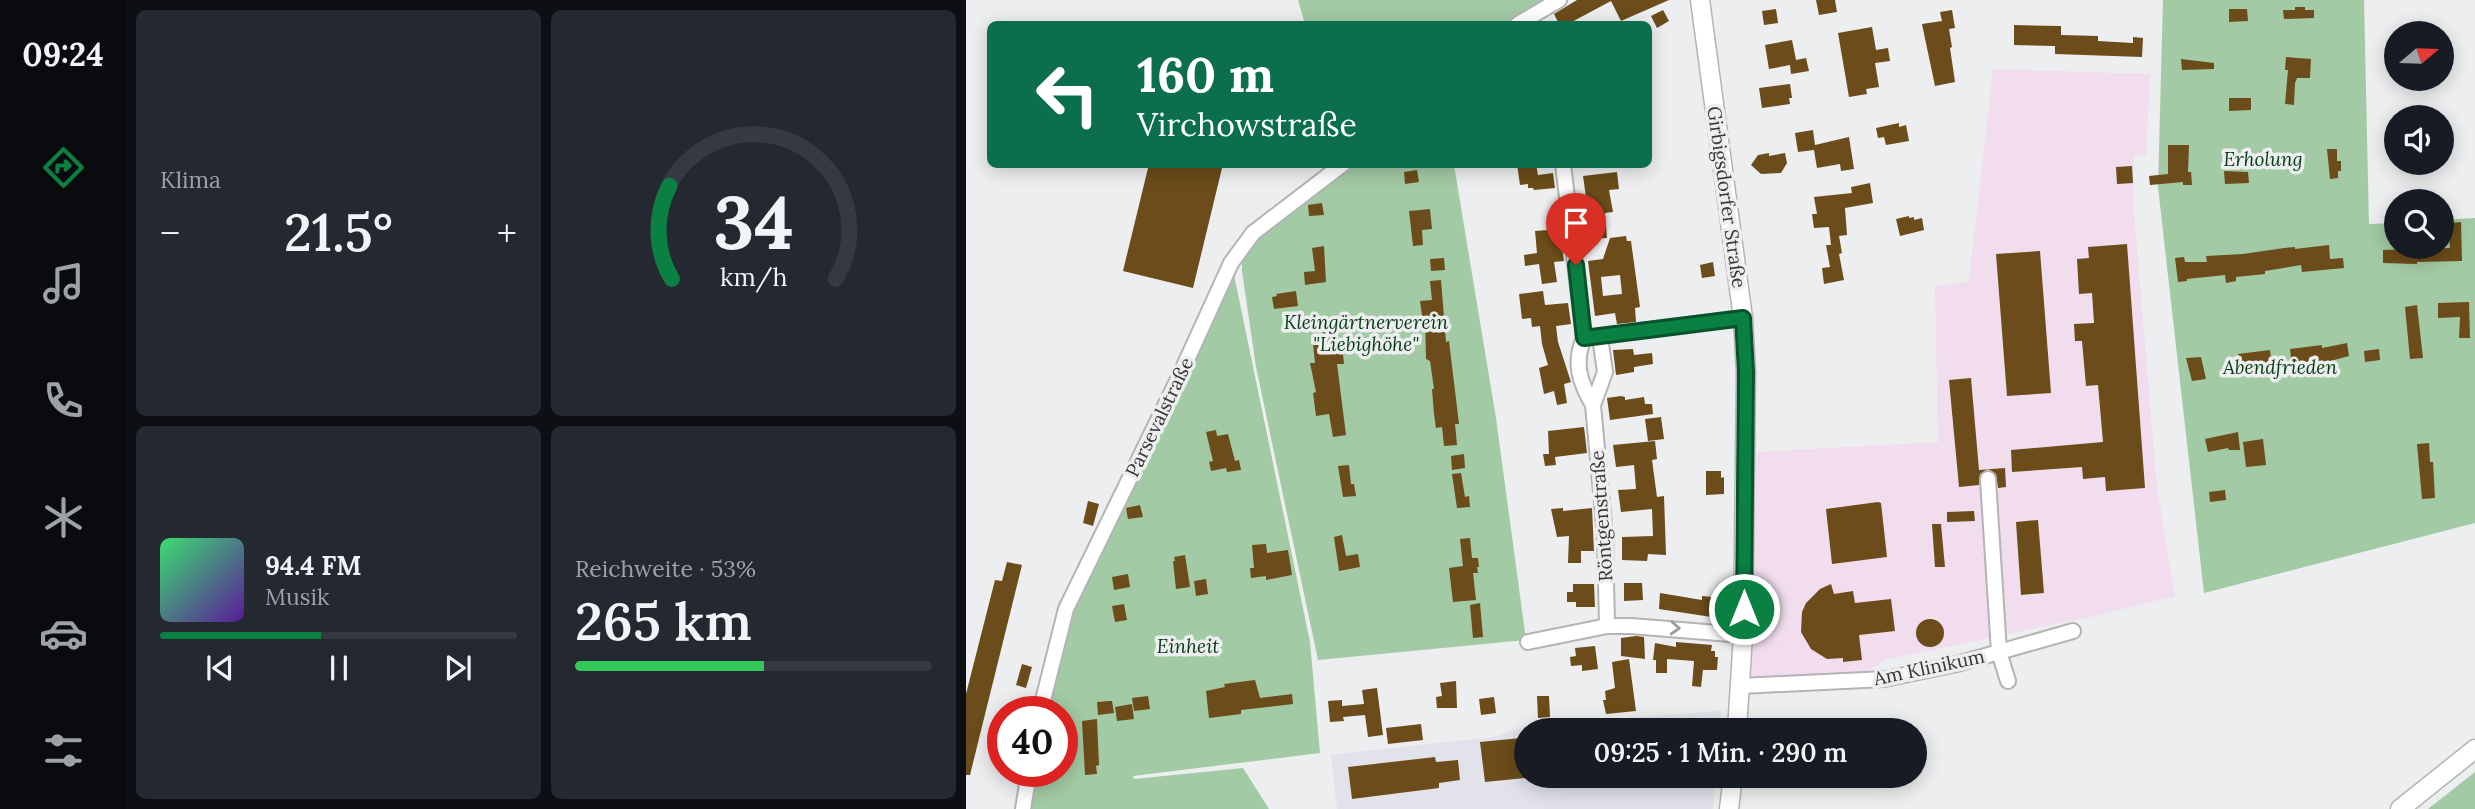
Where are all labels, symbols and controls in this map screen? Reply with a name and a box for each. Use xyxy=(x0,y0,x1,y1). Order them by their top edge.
north arrow xyxy=(2384,21,2454,91)
map controls xyxy=(2384,21,2454,259)
text: 09:24 xyxy=(22,34,104,75)
text: 160 m xyxy=(1137,43,1274,105)
icon: left xyxy=(1022,49,1113,140)
text: Virchowstraße xyxy=(1137,104,1357,145)
street label: Girbigsdorfer Straße xyxy=(1702,105,1752,289)
button: sound xyxy=(2384,105,2454,175)
icon: directions xyxy=(39,143,88,192)
park label: Erholung xyxy=(2223,147,2303,171)
text: Klima xyxy=(160,165,221,194)
text: 34 xyxy=(713,176,794,269)
button: search xyxy=(2384,189,2454,259)
pin xyxy=(1546,193,1606,265)
text: 21.5° xyxy=(284,199,393,265)
icon: arrive xyxy=(1557,204,1595,242)
text: − xyxy=(160,209,180,257)
text: + xyxy=(497,209,517,257)
icon: music xyxy=(39,259,88,308)
text: km/h xyxy=(720,261,787,293)
park label: Kleingärtnerverein "Liebighöhe" xyxy=(1284,310,1449,356)
street label: Parsevalstraße xyxy=(1120,353,1198,481)
park label: Abendfrieden xyxy=(2222,355,2337,379)
icon: phone xyxy=(39,376,88,425)
street label: Röntgenstraße xyxy=(1584,450,1618,582)
icon: climate xyxy=(39,493,88,542)
text: 94.4 FM xyxy=(265,549,361,582)
text: Reichweite · 53% xyxy=(575,554,756,583)
position arrow xyxy=(1707,572,1781,646)
text: Musik xyxy=(265,582,329,611)
text: 265 km xyxy=(575,588,752,654)
icon: car xyxy=(39,609,88,658)
one-way arrow xyxy=(1670,620,1681,635)
park label: Einheit xyxy=(1157,634,1219,658)
street label: Am Klinikum xyxy=(1870,644,1987,691)
icon: previous xyxy=(201,649,239,687)
icon: pause xyxy=(320,649,358,687)
icon: next xyxy=(439,649,477,687)
speed limit sign: 40 xyxy=(987,696,1078,787)
icon: filters xyxy=(39,726,88,775)
text: 09:25 · 1 Min. · 290 m xyxy=(1594,736,1847,769)

